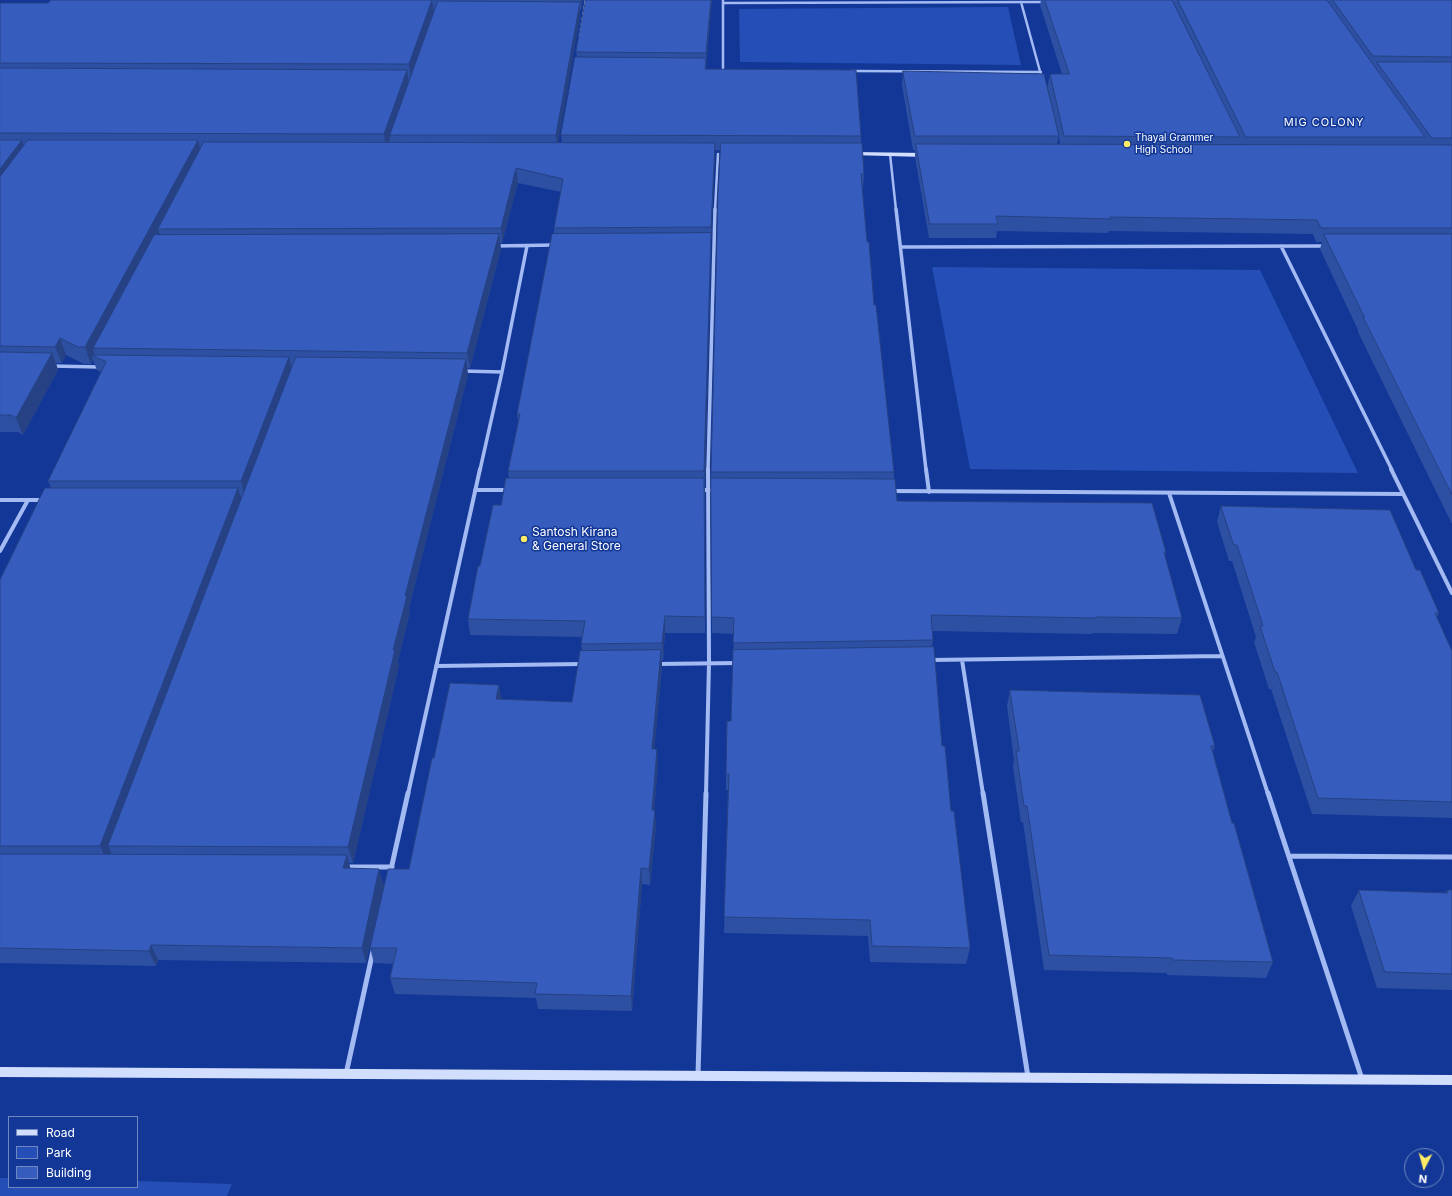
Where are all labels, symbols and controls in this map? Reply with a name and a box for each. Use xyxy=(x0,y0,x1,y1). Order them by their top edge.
district label: MIG COLONY xyxy=(1284,116,1364,130)
place label: Thayal Grammer High School xyxy=(1135,132,1213,156)
marker: Thayal Grammer High School xyxy=(1122,139,1132,149)
place label: Santosh Kirana & General Store xyxy=(532,525,621,553)
marker: Santosh Kirana & General Store xyxy=(519,534,529,544)
legend xyxy=(8,1116,138,1188)
text: Road xyxy=(46,1125,75,1140)
text: Park xyxy=(46,1145,72,1160)
north arrow xyxy=(1404,1148,1444,1188)
text: Building xyxy=(46,1165,91,1180)
text: N xyxy=(1418,1172,1428,1186)

